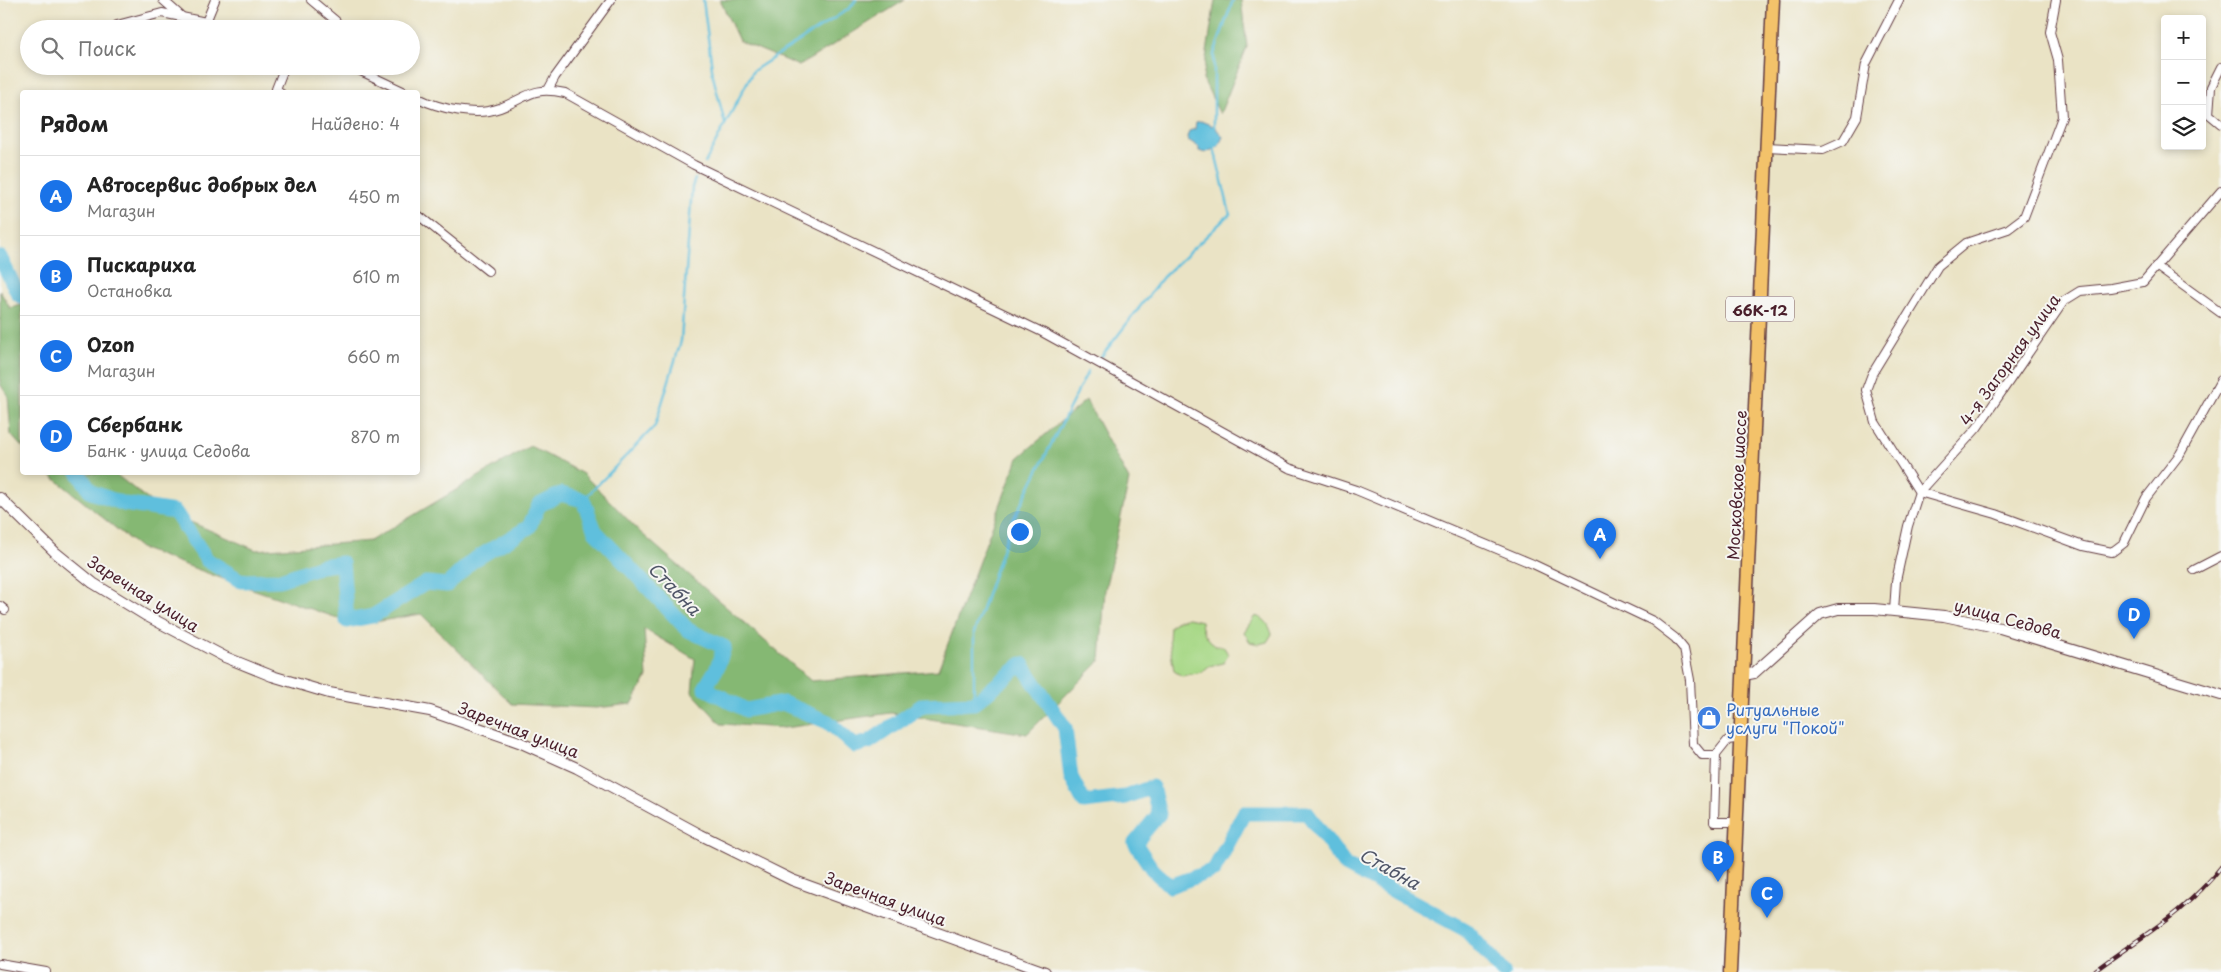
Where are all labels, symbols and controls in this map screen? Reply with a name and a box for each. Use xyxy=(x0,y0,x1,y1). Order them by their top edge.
map controls xyxy=(2161,15,2206,150)
button: + xyxy=(2161,15,2206,60)
search box xyxy=(20,20,420,75)
icon: search xyxy=(38,34,66,62)
text: Поиск xyxy=(78,34,136,62)
button: − xyxy=(2161,60,2206,105)
button: layers xyxy=(2161,105,2206,150)
text: Рядом xyxy=(40,107,108,139)
text: Найдено: 4 xyxy=(311,111,400,135)
text: Автосервис добрых дел xyxy=(87,170,317,198)
text: A xyxy=(50,184,62,208)
text: 450 m xyxy=(348,184,400,208)
text: Магазин xyxy=(87,198,156,222)
text: Пискариха xyxy=(87,250,196,278)
text: B xyxy=(51,264,61,288)
text: 610 m xyxy=(352,264,400,288)
text: Остановка xyxy=(87,278,172,302)
street label: 4-я Загорная улица xyxy=(1953,288,2065,430)
road number: 66К-12 xyxy=(1726,296,1794,322)
text: Ozon xyxy=(87,330,135,358)
text: C xyxy=(50,344,62,368)
text: 660 m xyxy=(347,344,400,368)
text: Магазин xyxy=(87,358,156,382)
text: Сбербанк xyxy=(87,410,182,438)
street label: Московское шоссе xyxy=(1720,410,1752,560)
text: D xyxy=(50,424,62,448)
text: 870 m xyxy=(351,424,400,448)
text: Банк · улица Седова xyxy=(87,438,250,462)
pin: A xyxy=(1584,518,1616,559)
your location xyxy=(1007,519,1033,545)
street label: Заречная улица xyxy=(84,549,204,637)
water label: Стабна xyxy=(643,555,708,622)
street label: улица Седова xyxy=(1952,592,2064,644)
pin: D xyxy=(2118,598,2150,639)
street label: Заречная улица xyxy=(455,695,583,763)
place label: Ритуальные услуги "Покой" xyxy=(1726,697,1845,739)
shop icon: Ритуальные услуги "Покой" xyxy=(1696,705,1722,731)
water label: Стабна xyxy=(1355,840,1426,896)
pin: B xyxy=(1702,841,1734,882)
street label: Заречная улица xyxy=(822,865,950,931)
pin: C xyxy=(1751,877,1783,918)

